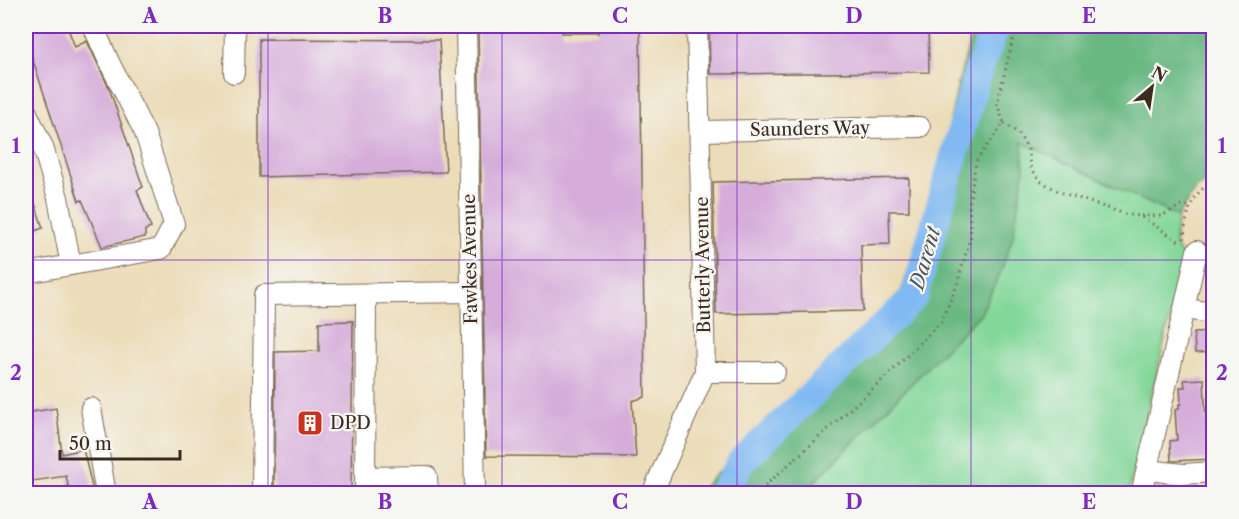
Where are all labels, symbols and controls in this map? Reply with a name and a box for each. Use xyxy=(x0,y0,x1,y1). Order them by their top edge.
text: A xyxy=(141,4,158,28)
text: B xyxy=(378,4,393,28)
text: C xyxy=(612,4,628,28)
text: D xyxy=(845,4,863,28)
text: E xyxy=(1082,4,1096,28)
north arrow xyxy=(1122,57,1182,117)
text: N xyxy=(1148,62,1170,86)
street label: Saunders Way xyxy=(750,117,871,141)
text: 1 xyxy=(12,134,21,158)
text: 1 xyxy=(1218,134,1227,158)
street label: Fawkes Avenue xyxy=(458,194,482,324)
street label: Butterly Avenue xyxy=(691,196,715,334)
water label: Darent xyxy=(904,223,946,294)
text: 2 xyxy=(10,361,22,385)
text: 2 xyxy=(1216,361,1228,385)
building icon: DPD xyxy=(295,408,325,438)
place label: DPD xyxy=(330,412,371,434)
scale bar xyxy=(60,423,180,461)
text: 50 m xyxy=(69,433,112,455)
text: A xyxy=(141,490,158,514)
text: B xyxy=(378,490,393,514)
text: C xyxy=(612,490,628,514)
text: D xyxy=(845,490,863,514)
text: E xyxy=(1082,490,1096,514)

